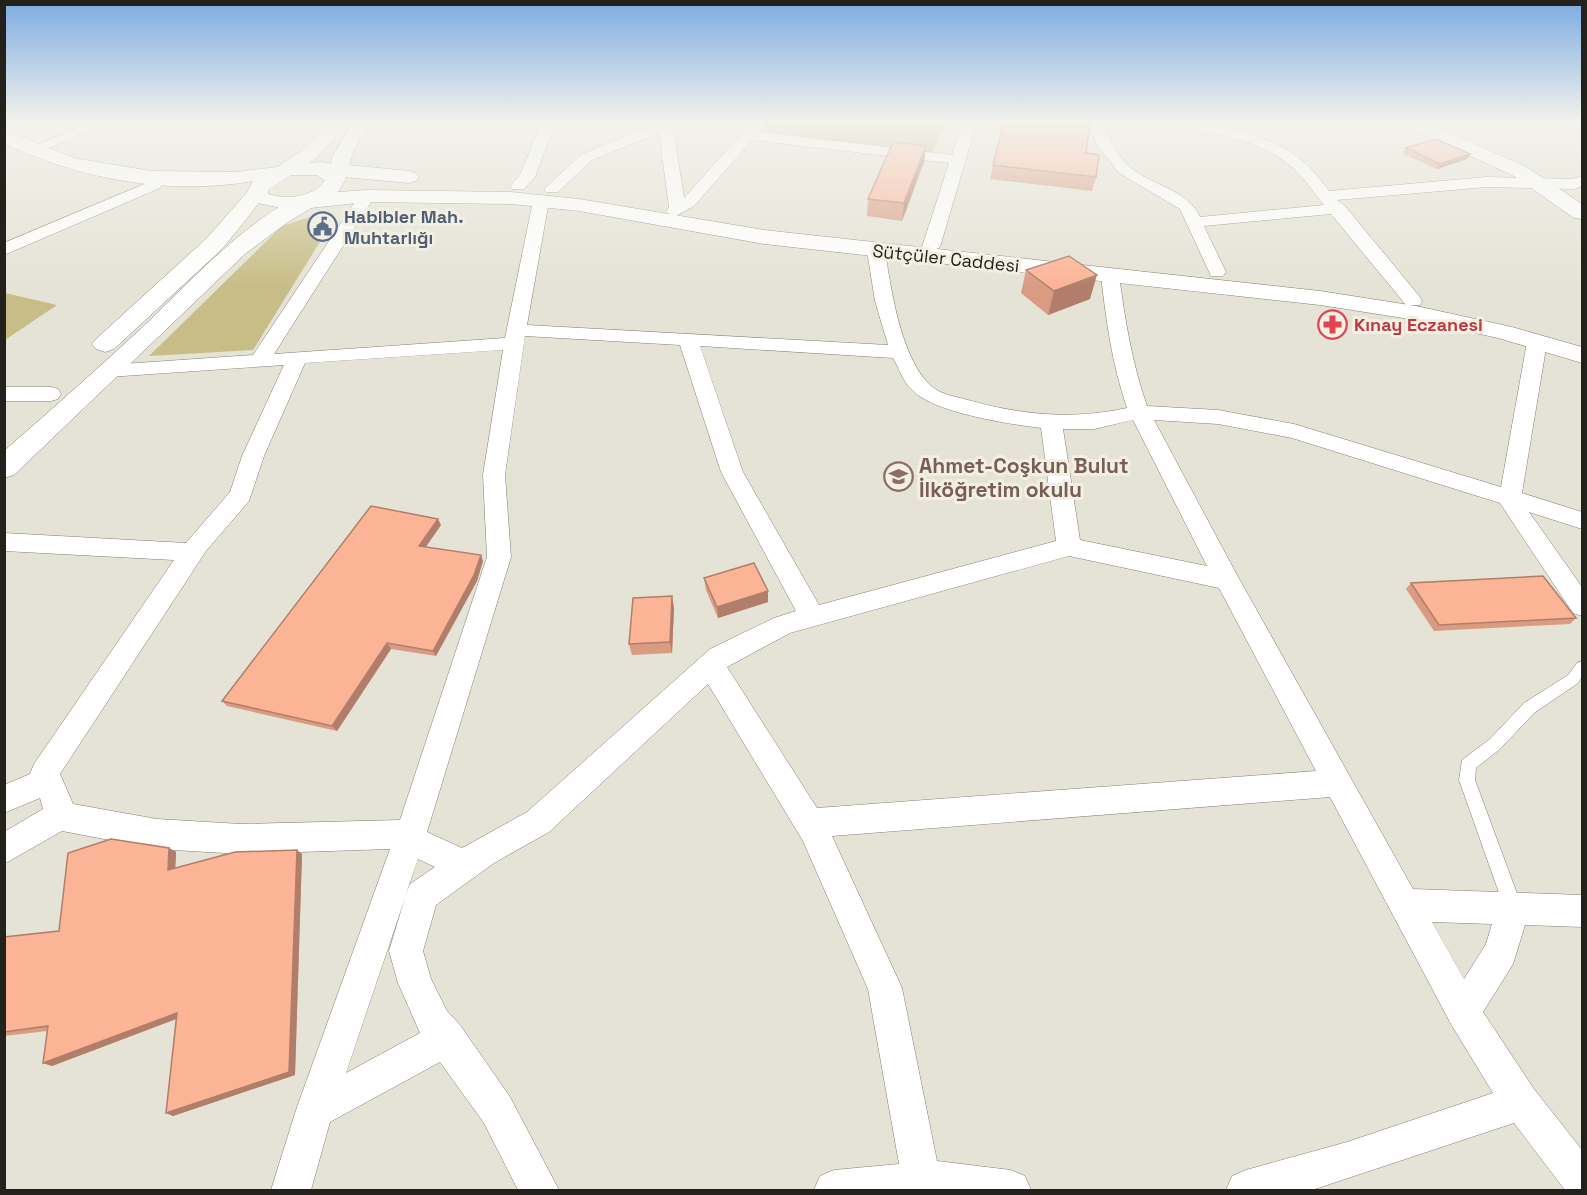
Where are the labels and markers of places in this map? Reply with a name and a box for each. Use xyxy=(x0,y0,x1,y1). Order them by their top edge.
place label: Habibler Mah. Muhtarlığı xyxy=(344,205,464,249)
public building icon: Habibler Mah. Muhtarlığı xyxy=(307,210,339,242)
pharmacy icon: Kınay Eczanesi xyxy=(1317,308,1349,340)
place label: Kınay Eczanesi xyxy=(1354,313,1483,336)
place label: Ahmet-Coşkun Bulut İlköğretim okulu xyxy=(919,452,1129,503)
school or university icon: Ahmet-Coşkun Bulut İlköğretim okulu xyxy=(882,461,914,493)

